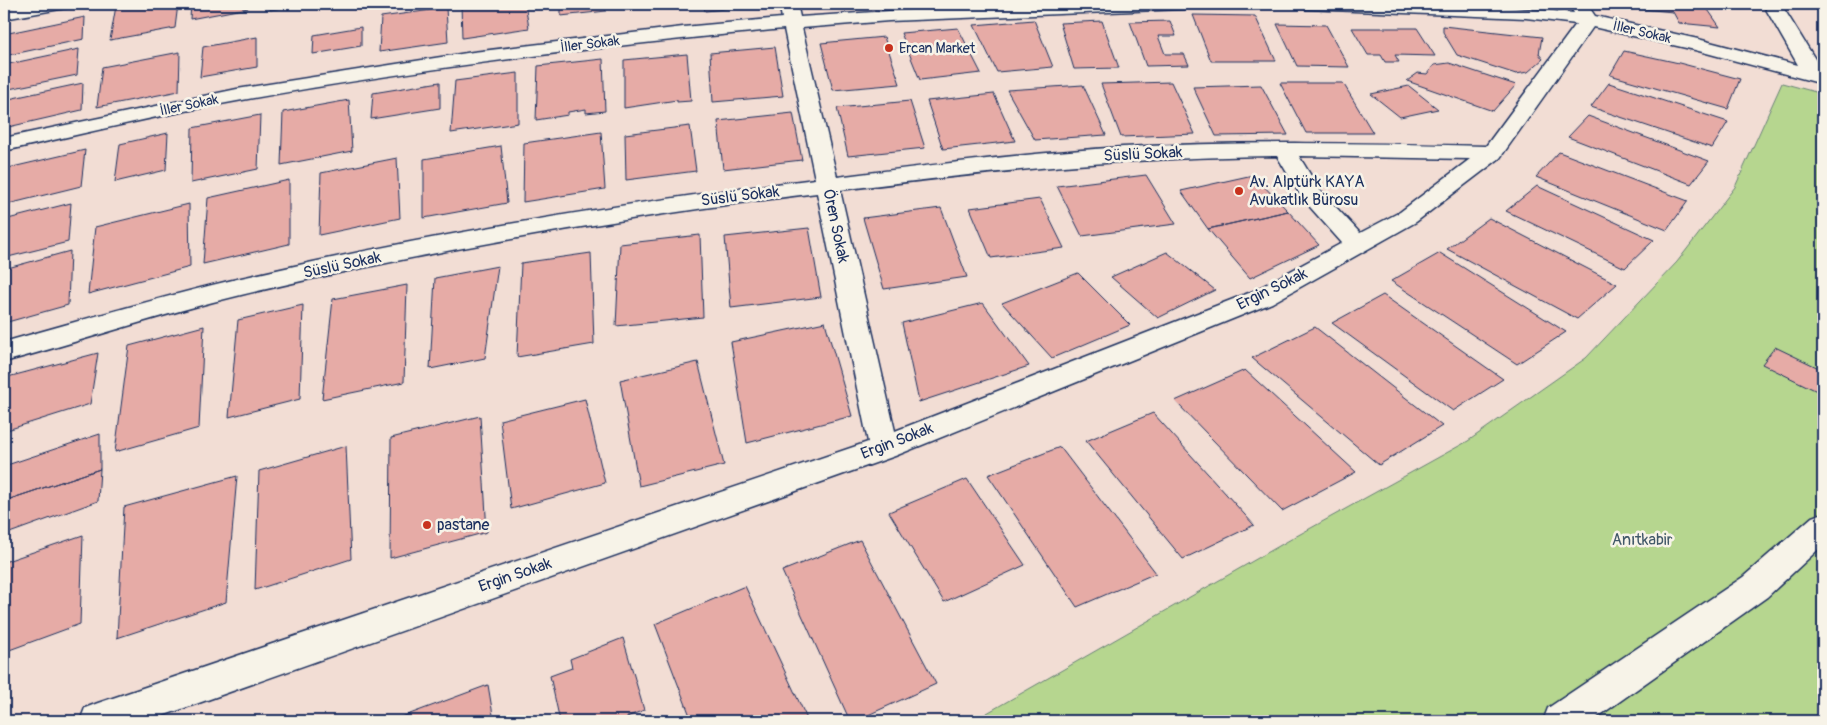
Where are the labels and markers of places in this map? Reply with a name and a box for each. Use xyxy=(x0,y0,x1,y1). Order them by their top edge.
place label: Ercan Market xyxy=(899,40,976,57)
marker: Ercan Market xyxy=(883,42,895,54)
place label: Av. Alptürk KAYA Avukatlık Bürosu xyxy=(1249,172,1365,210)
marker: Av. Alptürk KAYA Avukatlık Bürosu xyxy=(1233,185,1245,197)
place label: pastane xyxy=(437,515,490,535)
marker: pastane xyxy=(421,519,433,531)

